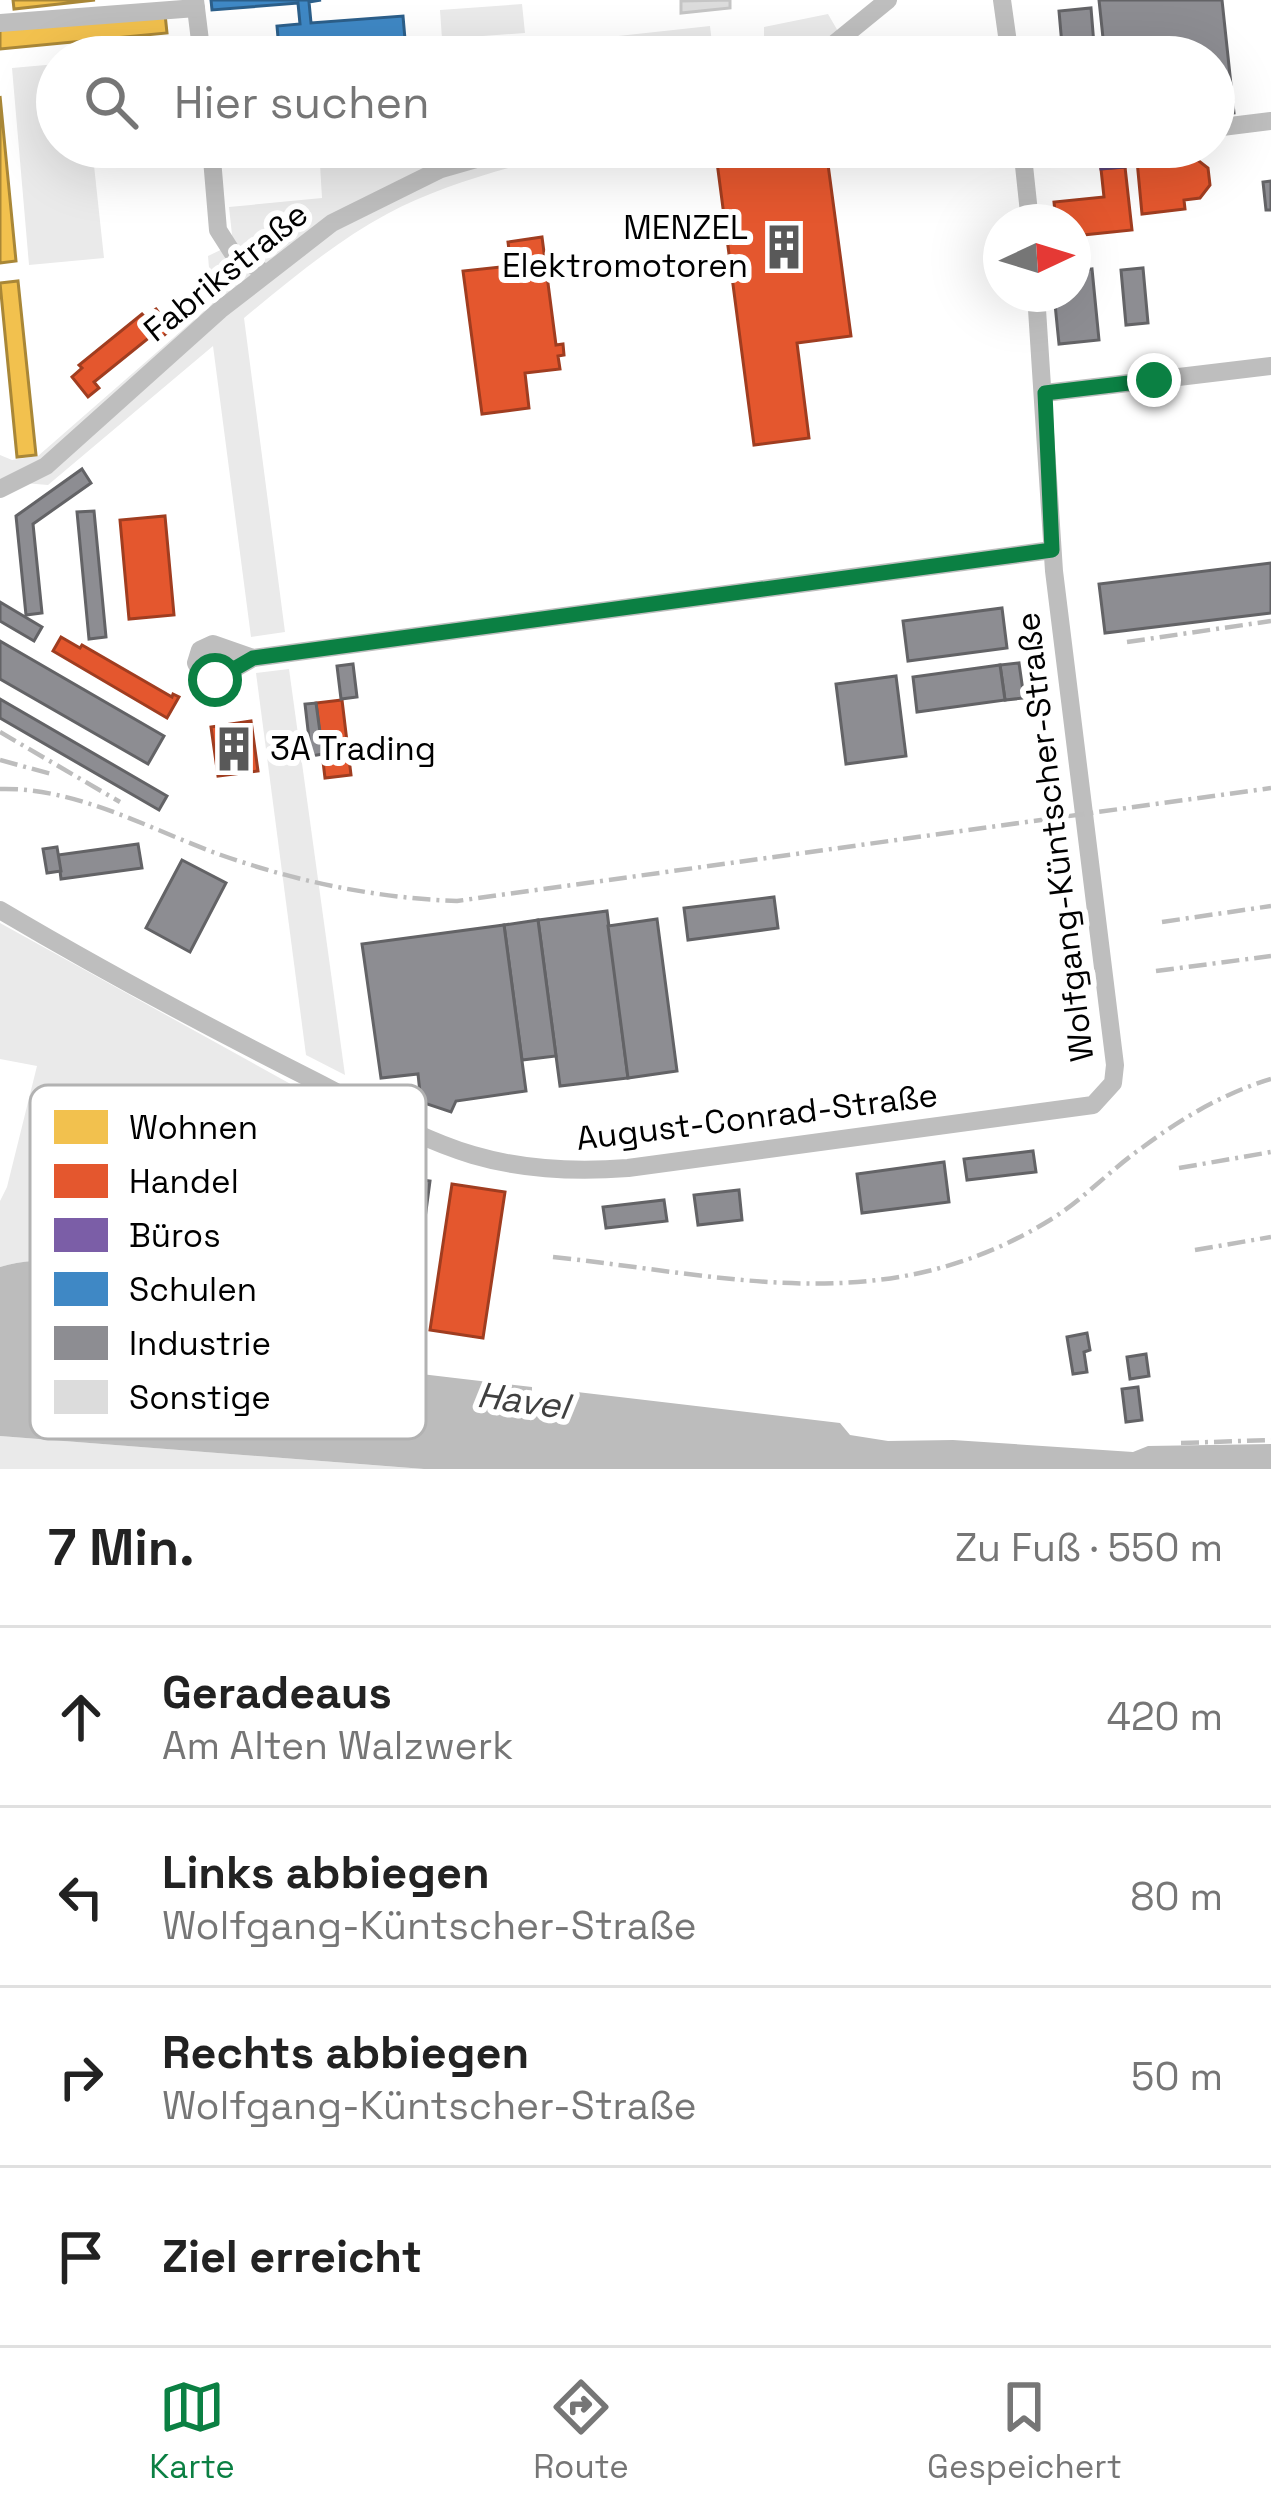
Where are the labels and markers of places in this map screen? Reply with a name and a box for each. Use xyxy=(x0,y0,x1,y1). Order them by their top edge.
place label: MENZEL Elektromotoren xyxy=(502,207,748,287)
building icon: MENZEL Elektromotoren xyxy=(759,222,809,272)
building icon: 3A Trading xyxy=(209,724,259,774)
place label: 3A Trading xyxy=(270,728,436,770)

